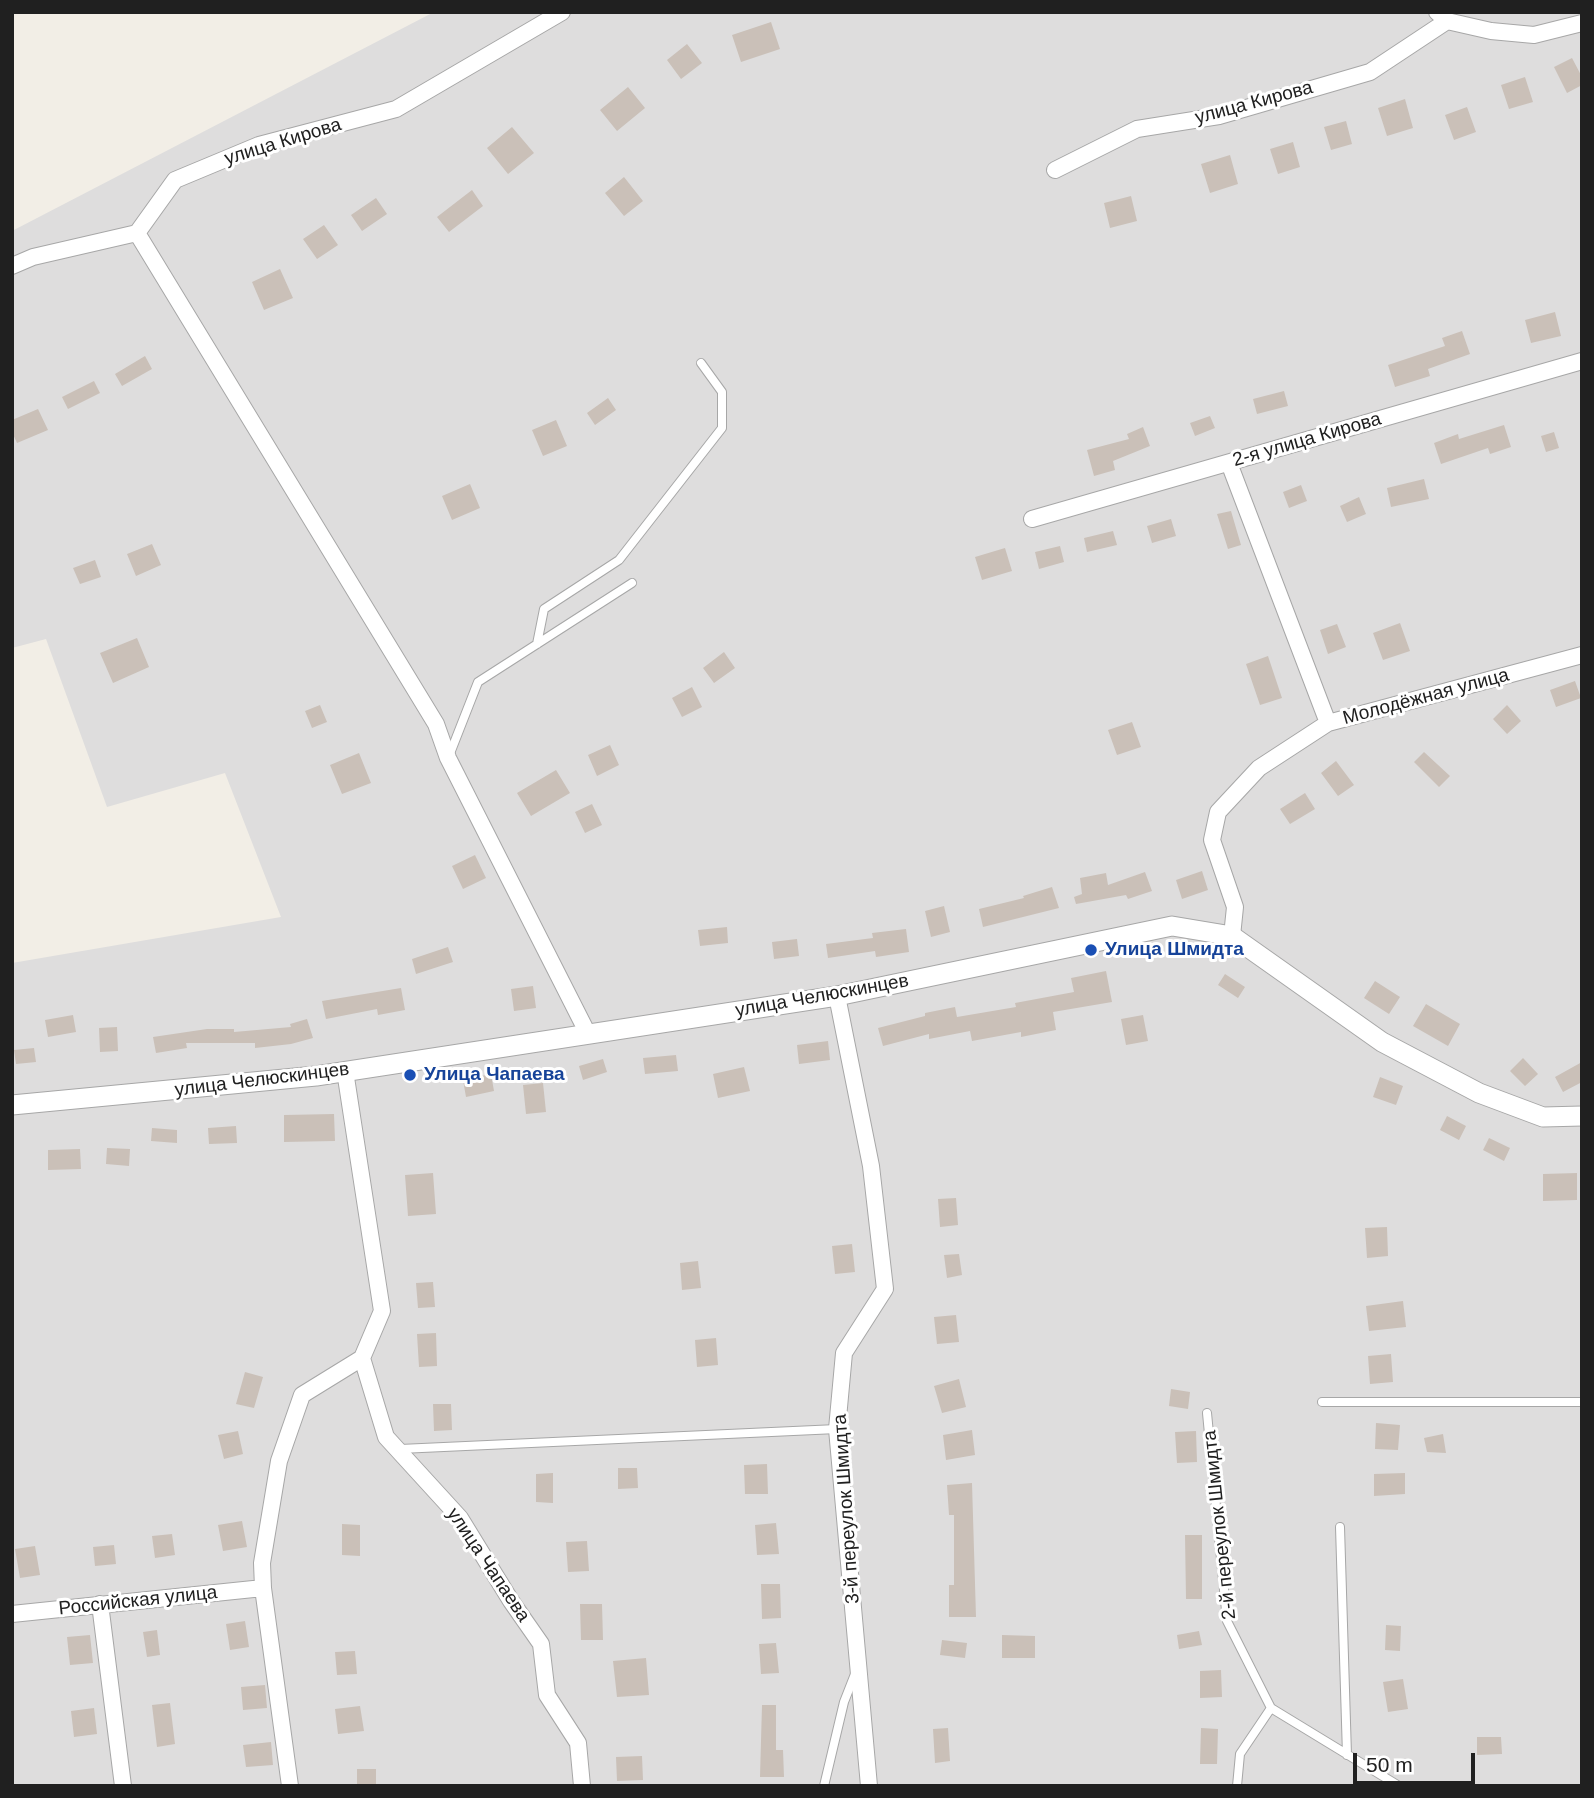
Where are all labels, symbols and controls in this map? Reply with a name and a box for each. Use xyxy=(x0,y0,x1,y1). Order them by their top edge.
street label: улица Кирова xyxy=(1193,76,1315,130)
street label: улица Кирова xyxy=(222,113,344,171)
street label: 2-я улица Кирова xyxy=(1230,408,1384,472)
street label: Молодёжная улица xyxy=(1341,664,1511,730)
place label: Улица Шмидта xyxy=(1105,939,1244,961)
marker: Улица Шмидта xyxy=(1083,942,1099,958)
street label: улица Челюскинцев xyxy=(734,970,910,1022)
street label: улица Челюскинцев xyxy=(173,1058,351,1102)
place label: Улица Чапаева xyxy=(424,1064,565,1086)
marker: Улица Чапаева xyxy=(402,1067,418,1083)
street label: 3-й переулок Шмидта xyxy=(829,1413,865,1605)
street label: 2-й переулок Шмидта xyxy=(1199,1429,1241,1621)
street label: улица Чапаева xyxy=(441,1504,535,1626)
street label: Российская улица xyxy=(58,1581,218,1621)
scale bar xyxy=(1356,1738,1478,1782)
text: 50 m xyxy=(1366,1753,1413,1776)

